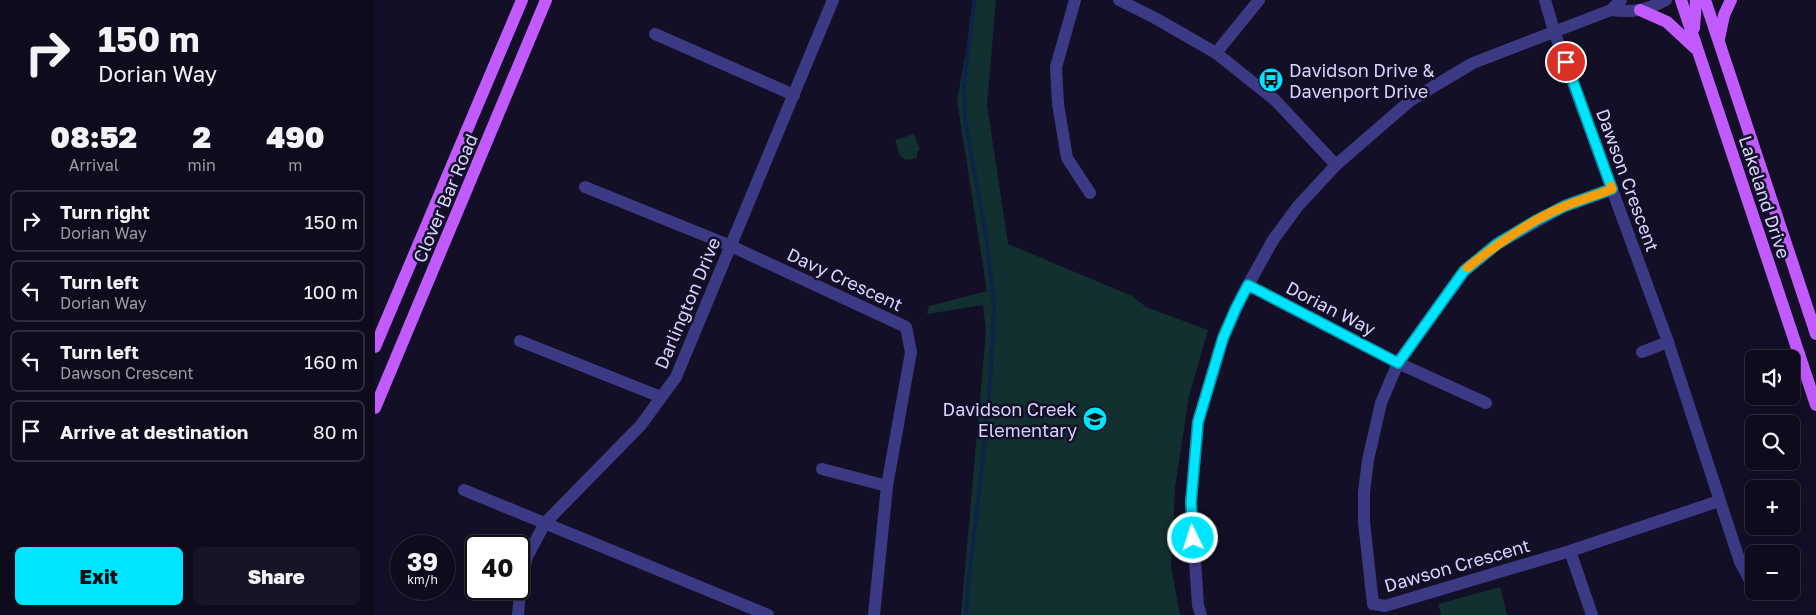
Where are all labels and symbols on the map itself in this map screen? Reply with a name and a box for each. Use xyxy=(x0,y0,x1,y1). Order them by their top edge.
pin xyxy=(1545,41,1587,83)
place label: Davidson Drive & Davenport Drive xyxy=(1289,59,1434,102)
bus stop icon: Davidson Drive & Davenport Drive xyxy=(1258,67,1284,93)
street label: Dawson Crescent xyxy=(1592,106,1664,254)
street label: Clover Bar Road xyxy=(408,130,482,266)
street label: Lakeland Drive xyxy=(1735,133,1795,261)
street label: Darlington Drive xyxy=(649,234,725,372)
street label: Davy Crescent xyxy=(784,243,906,315)
street label: Dorian Way xyxy=(1283,276,1379,340)
place label: Davidson Creek Elementary xyxy=(943,398,1077,441)
school or university icon: Davidson Creek Elementary xyxy=(1082,406,1108,432)
position arrow xyxy=(1166,511,1218,563)
street label: Dawson Crescent xyxy=(1382,534,1532,596)
speed limit sign: 40 xyxy=(465,535,530,600)

